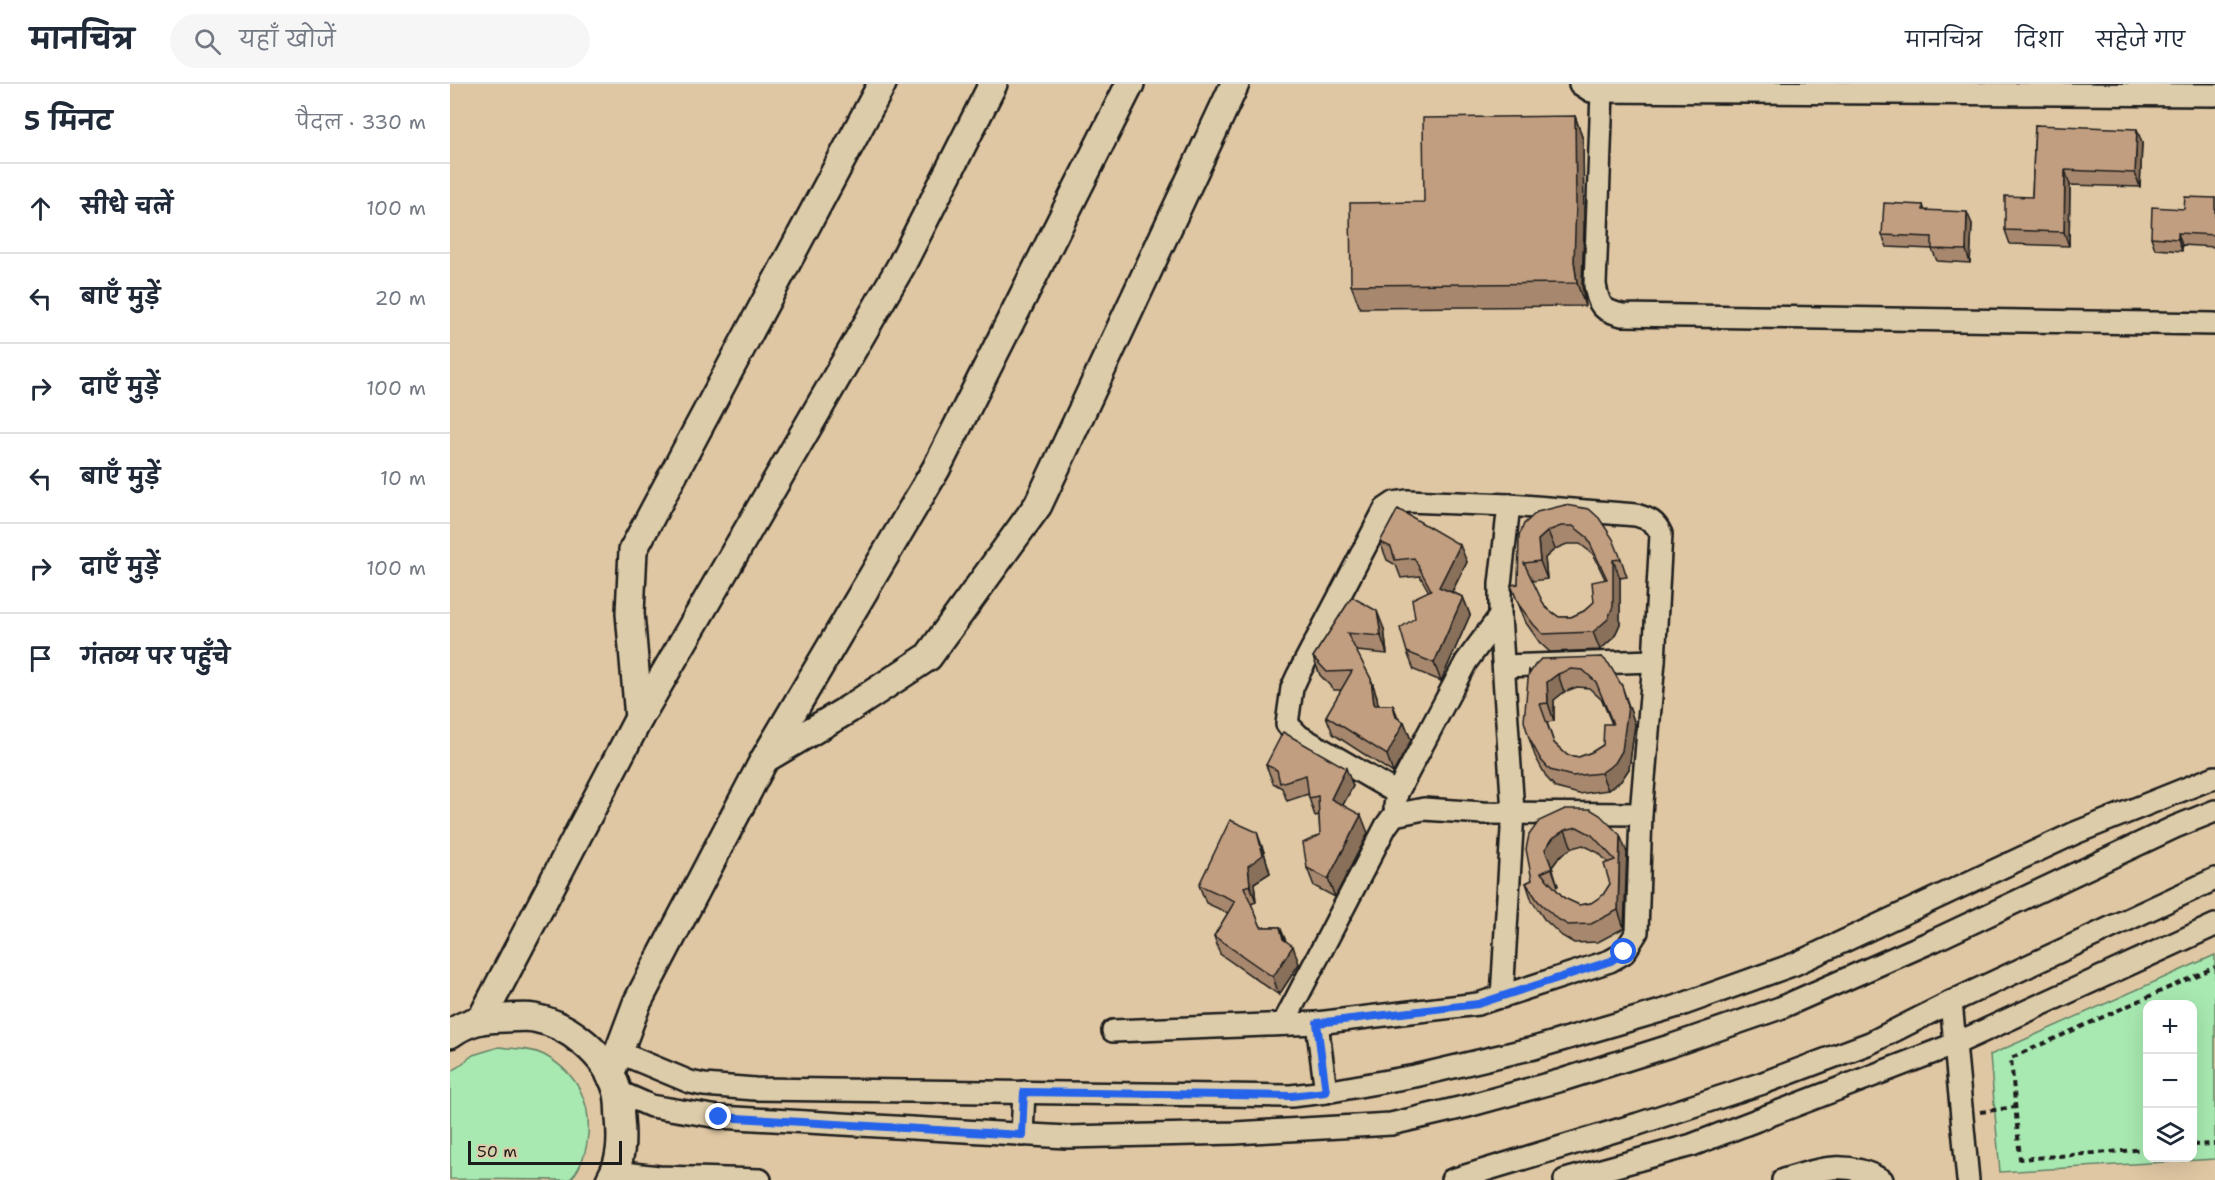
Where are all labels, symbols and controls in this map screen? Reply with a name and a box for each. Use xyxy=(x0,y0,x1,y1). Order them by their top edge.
search box xyxy=(170,14,590,68)
text: मानचित्र xyxy=(30,20,134,58)
icon: search xyxy=(191,25,224,58)
text: यहाँ खोजें xyxy=(239,25,336,54)
text: मानचित्र xyxy=(1905,26,1982,54)
text: दिशा xyxy=(2015,26,2063,54)
text: सहेजे गए xyxy=(2096,26,2185,54)
text: 5 मिनट xyxy=(24,103,112,138)
text: पैदल · 330 m xyxy=(296,109,426,135)
icon: ahead xyxy=(24,192,57,225)
text: सीधे चलें xyxy=(81,192,173,221)
text: 100 m xyxy=(366,195,426,221)
icon: left xyxy=(24,282,57,315)
text: बाएँ मुड़ें xyxy=(81,282,160,311)
text: 20 m xyxy=(375,285,426,311)
icon: right xyxy=(24,372,57,405)
text: दाएँ मुड़ें xyxy=(81,372,160,401)
text: 100 m xyxy=(366,375,426,401)
icon: left xyxy=(24,462,57,495)
text: बाएँ मुड़ें xyxy=(81,462,160,491)
text: 10 m xyxy=(380,465,426,491)
icon: right xyxy=(24,552,57,585)
text: दाएँ मुड़ें xyxy=(81,552,160,581)
text: 100 m xyxy=(366,555,426,581)
icon: arrive xyxy=(24,642,57,675)
text: गंतव्य पर पहुँचे xyxy=(81,642,230,671)
route start xyxy=(1610,938,1636,964)
map controls xyxy=(2143,1000,2197,1162)
button: + xyxy=(2143,1000,2197,1054)
button: − xyxy=(2143,1054,2197,1108)
route end xyxy=(705,1103,731,1129)
button: layers xyxy=(2143,1108,2197,1162)
scale bar xyxy=(468,1138,622,1166)
text: 50 m xyxy=(477,1141,517,1162)

